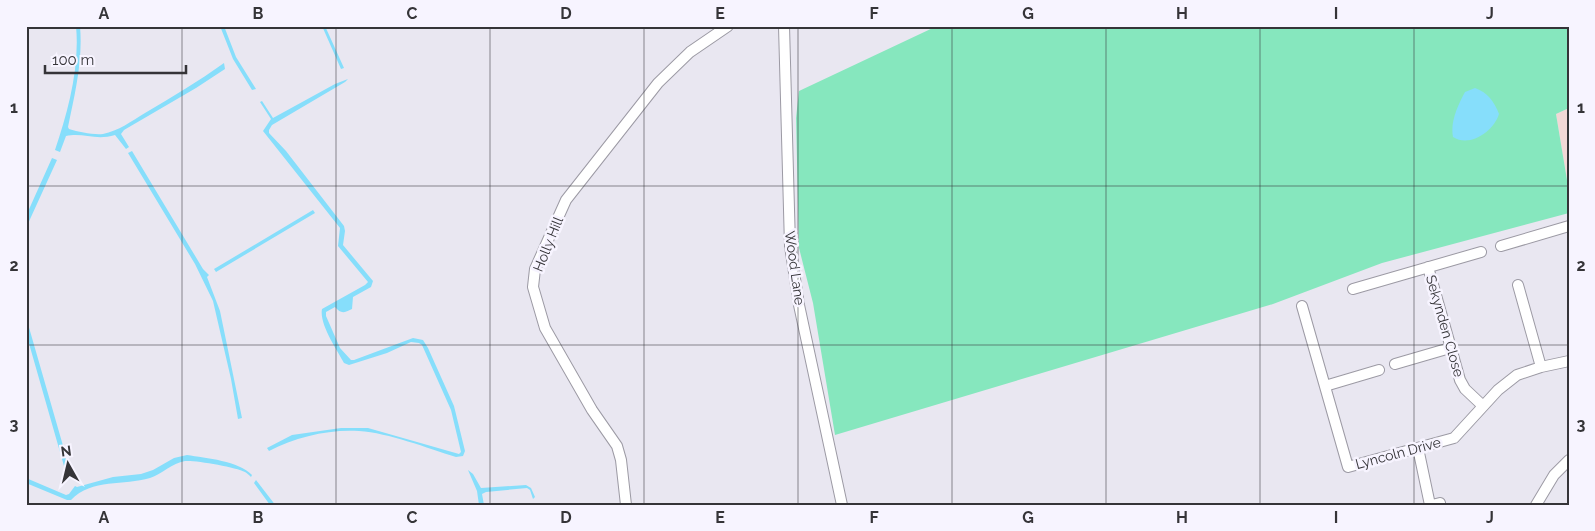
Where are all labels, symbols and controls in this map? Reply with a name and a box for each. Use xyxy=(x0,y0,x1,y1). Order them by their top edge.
text: A xyxy=(99,4,110,23)
text: B xyxy=(253,4,264,23)
text: C xyxy=(407,4,418,23)
text: D xyxy=(560,4,572,23)
text: E xyxy=(715,4,725,23)
text: F xyxy=(869,4,879,23)
text: G xyxy=(1022,4,1034,23)
text: H xyxy=(1176,4,1188,23)
text: I xyxy=(1334,4,1338,23)
text: J xyxy=(1486,4,1494,23)
scale bar xyxy=(45,42,186,74)
text: 100 m xyxy=(52,51,94,69)
text: 1 xyxy=(10,98,18,117)
text: 1 xyxy=(1577,98,1585,117)
street label: Holly Hill xyxy=(530,214,566,274)
street label: Wood Lane xyxy=(782,230,808,306)
text: 2 xyxy=(9,256,19,275)
text: 2 xyxy=(1576,256,1586,275)
street label: Sekynden Close xyxy=(1423,273,1467,379)
text: 3 xyxy=(10,415,19,434)
text: 3 xyxy=(1577,415,1586,434)
street label: Lyncoln Drive xyxy=(1354,434,1442,472)
north arrow xyxy=(42,438,92,488)
text: N xyxy=(60,442,73,460)
text: A xyxy=(99,508,110,527)
text: B xyxy=(253,508,264,527)
text: C xyxy=(407,508,418,527)
text: D xyxy=(560,508,572,527)
text: E xyxy=(715,508,725,527)
text: F xyxy=(869,508,879,527)
text: G xyxy=(1022,508,1034,527)
text: H xyxy=(1176,508,1188,527)
text: I xyxy=(1334,508,1338,527)
text: J xyxy=(1486,508,1494,527)

